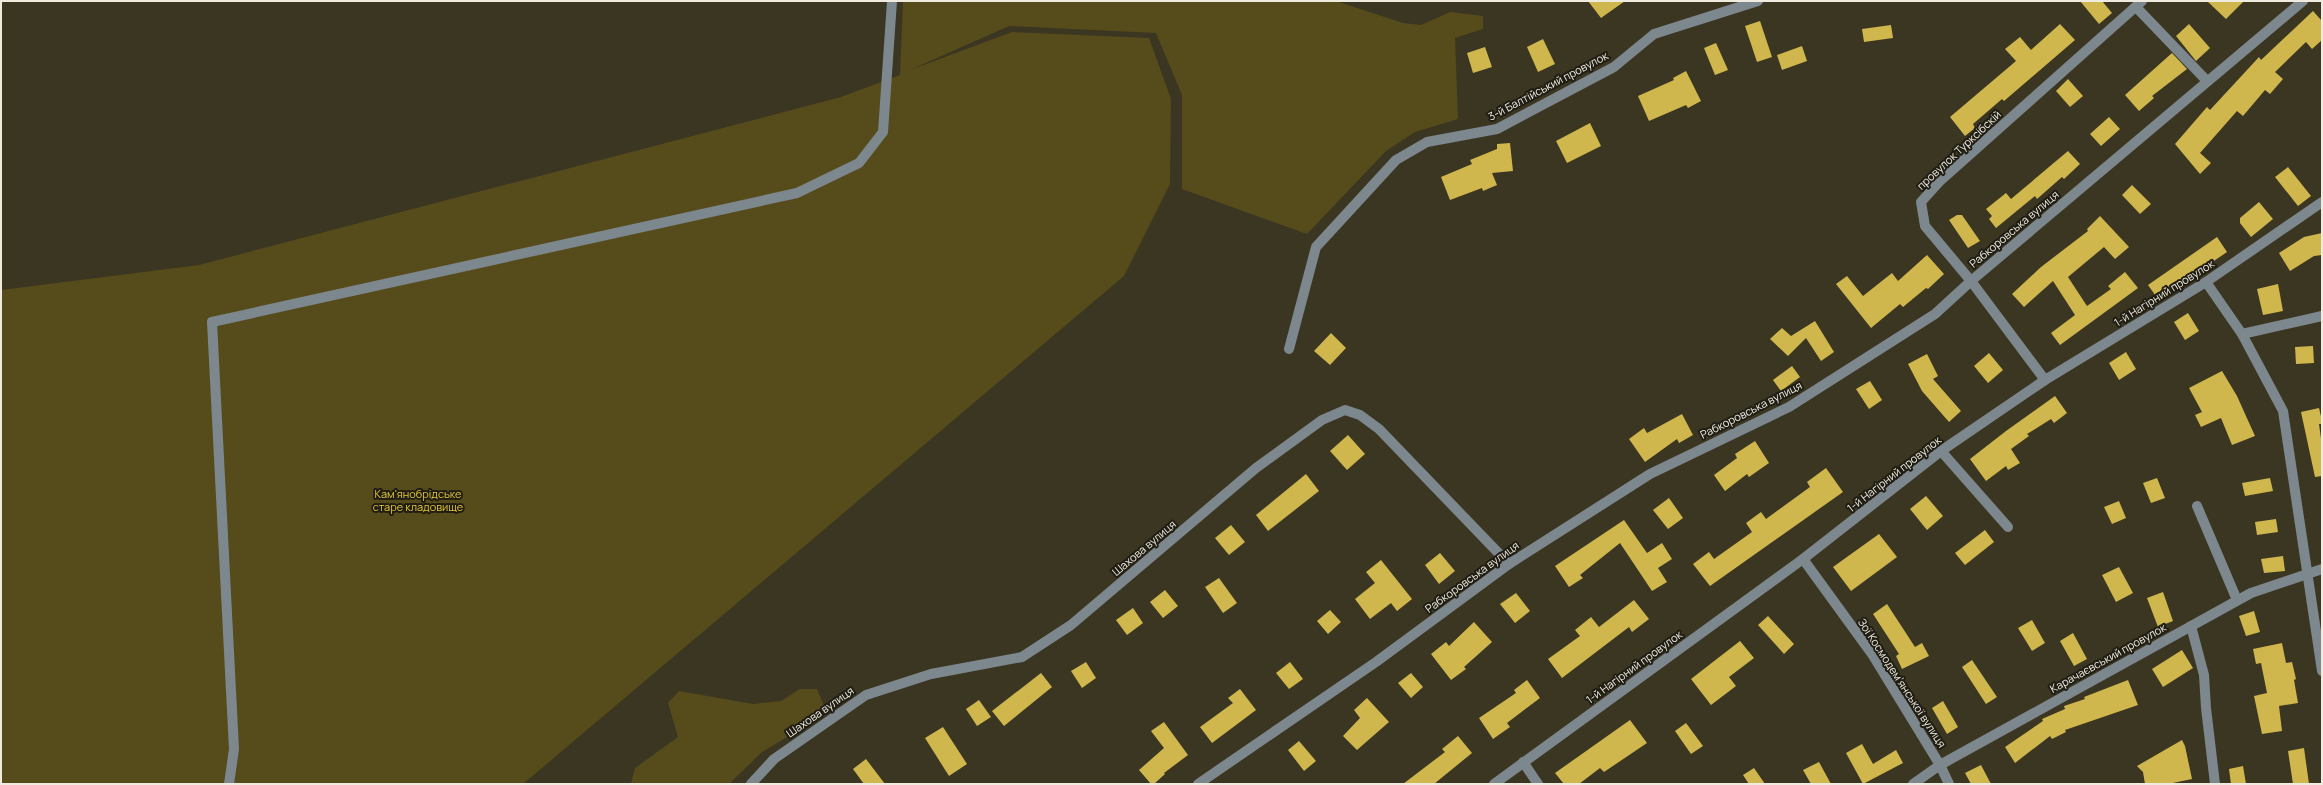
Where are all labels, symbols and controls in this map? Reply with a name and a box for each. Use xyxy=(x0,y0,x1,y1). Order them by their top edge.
street label: 3-й Балтійський провулок xyxy=(1485,47,1611,124)
street label: провулок Турксібскій xyxy=(1913,107,2004,193)
street label: Рабкоровська вулиця xyxy=(1966,187,2062,271)
street label: 1-й Нагірний провулок xyxy=(2111,255,2217,330)
street label: Рабкоровська вулиця xyxy=(1697,377,1804,442)
street label: 1-й Нагірний провулок xyxy=(1844,432,1944,515)
park label: Кам'янобрідське старе кладовище xyxy=(373,486,464,514)
street label: Шахова вулиця xyxy=(1108,516,1179,579)
street label: Рабкоровська вулиця xyxy=(1422,537,1522,616)
street label: Зої Космодем’янської вулиця xyxy=(1855,615,1950,750)
street label: Карачаєвський провулок xyxy=(2047,619,2169,696)
street label: 1-й Нагірний провулок xyxy=(1583,626,1685,707)
street label: Шахова вулиця xyxy=(783,683,856,740)

